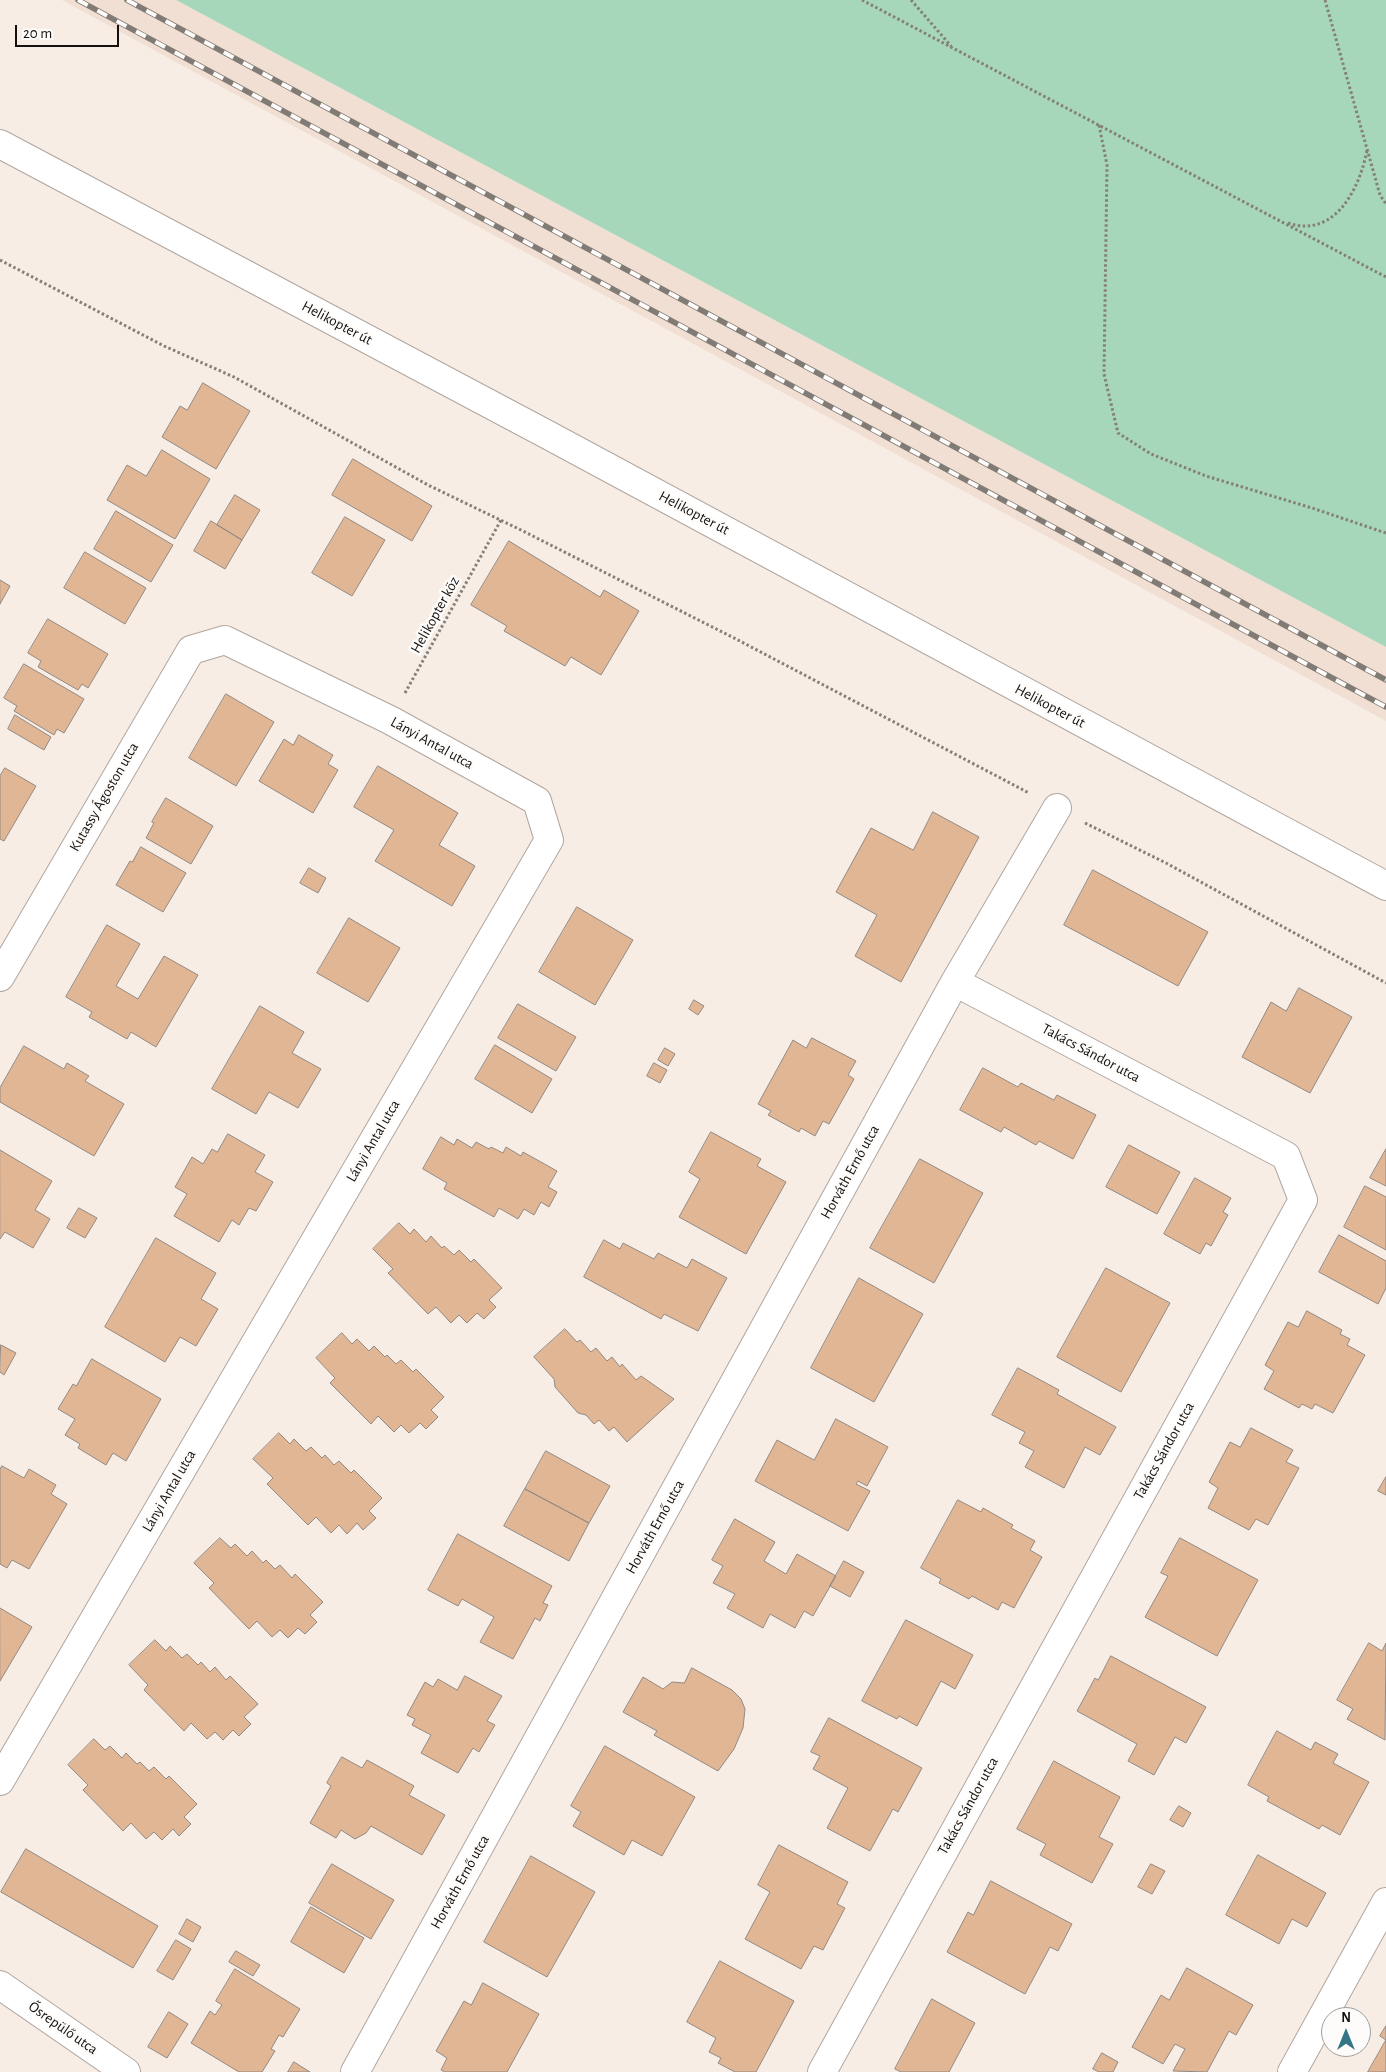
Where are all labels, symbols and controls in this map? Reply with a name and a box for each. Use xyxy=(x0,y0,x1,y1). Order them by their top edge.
scale bar xyxy=(18,15,121,47)
text: 20 m xyxy=(23,26,52,41)
street label: Helikopter út xyxy=(299,297,375,349)
street label: Helikopter út xyxy=(656,487,732,539)
street label: Helikopter köz xyxy=(407,574,463,656)
street label: Helikopter út xyxy=(1012,680,1088,732)
street label: Lányi Antal utca xyxy=(387,713,477,773)
street label: Kutassy Ágoston utca xyxy=(65,739,143,855)
street label: Takács Sándor utca xyxy=(1039,1019,1143,1087)
street label: Lányi Antal utca xyxy=(342,1097,404,1185)
street label: Horváth Ernő utca xyxy=(817,1122,883,1222)
street label: Takács Sándor utca xyxy=(1130,1399,1198,1503)
street label: Lányi Antal utca xyxy=(138,1447,200,1535)
street label: Horváth Ernő utca xyxy=(622,1477,688,1577)
street label: Takács Sándor utca xyxy=(934,1754,1002,1858)
street label: Horváth Ernő utca xyxy=(427,1832,493,1932)
street label: Ősrepülő utca xyxy=(25,1998,101,2058)
north arrow xyxy=(1321,2007,1371,2057)
text: N xyxy=(1341,2011,1351,2025)

